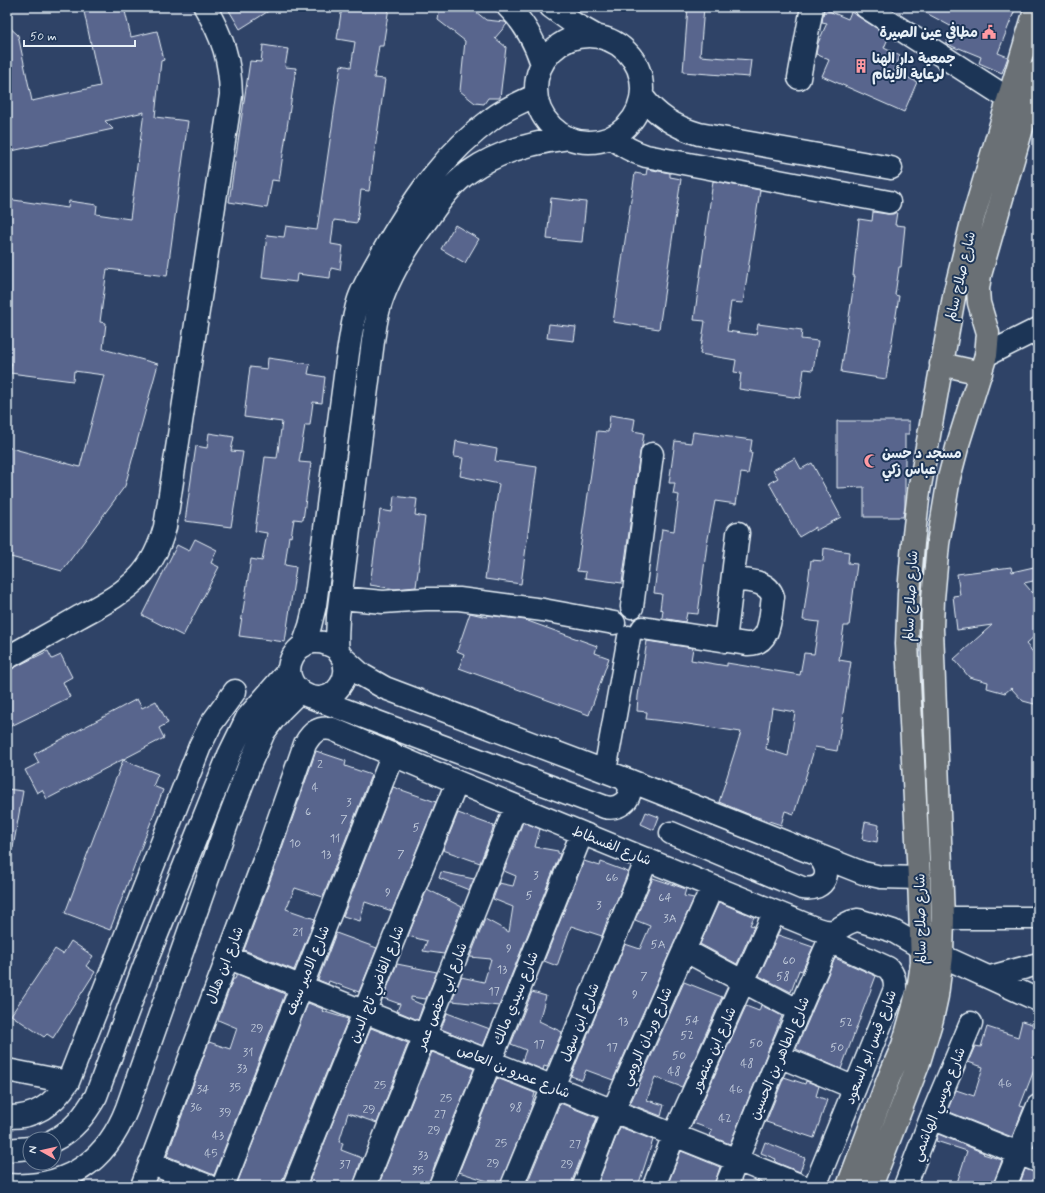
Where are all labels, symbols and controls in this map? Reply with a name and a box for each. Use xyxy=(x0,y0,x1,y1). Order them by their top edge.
scale bar xyxy=(24,22,135,48)
place label: مطافي عين الصيرة xyxy=(879,22,978,43)
public building icon: مطافي عين الصيرة xyxy=(981,24,997,40)
text: 50 m xyxy=(30,29,57,45)
place label: جمعية دار الهنا لرعاية الأيتام xyxy=(872,50,955,85)
building icon: جمعية دار الهنا لرعاية الأيتام xyxy=(853,58,869,74)
street label: شارع صلاح سالم xyxy=(942,230,981,323)
place label: مسجد د حسن عباس زكي xyxy=(882,445,962,482)
mosque icon: مسجد د حسن عباس زكي xyxy=(863,453,879,469)
street label: شارع صلاح سالم xyxy=(900,550,923,642)
house number: 2 xyxy=(317,757,323,773)
house number: 4 xyxy=(312,780,319,796)
house number: 3 xyxy=(346,795,352,811)
house number: 6 xyxy=(305,804,311,820)
house number: 7 xyxy=(340,812,348,828)
house number: 5 xyxy=(412,820,420,836)
street label: شارع الفسطاط xyxy=(569,822,654,870)
house number: 11 xyxy=(330,831,340,847)
house number: 10 xyxy=(289,836,301,852)
house number: 13 xyxy=(321,847,331,863)
house number: 7 xyxy=(397,847,405,863)
house number: 3 xyxy=(533,868,539,884)
house number: 66 xyxy=(606,870,619,886)
street label: شارع صلاح سالم xyxy=(911,873,932,965)
house number: 9 xyxy=(385,885,391,901)
house number: 5 xyxy=(525,888,533,904)
house number: 64 xyxy=(658,890,672,906)
house number: 3 xyxy=(596,898,602,914)
house number: 3A xyxy=(663,911,677,927)
street label: شارع الامير سيف xyxy=(282,923,334,1018)
street label: شارع القاضي تاج الدين xyxy=(345,923,412,1047)
street label: شارع ابن هلال xyxy=(202,924,248,1007)
house number: 21 xyxy=(292,925,304,941)
house number: 5A xyxy=(650,937,666,953)
street label: شارع ابي حفص عمر xyxy=(412,940,474,1055)
house number: 9 xyxy=(506,941,512,957)
street label: شارع سيدي مالك xyxy=(489,949,544,1048)
house number: 60 xyxy=(782,953,796,969)
house number: 13 xyxy=(497,962,507,978)
house number: 7 xyxy=(640,969,648,985)
house number: 58 xyxy=(776,969,790,985)
street label: شارع ابن سهل xyxy=(556,980,604,1064)
house number: 17 xyxy=(488,984,500,1000)
street label: شارع وردان الرومي xyxy=(617,984,679,1090)
house number: 9 xyxy=(632,987,638,1003)
street label: شارع قيس ابو السعود xyxy=(841,988,901,1107)
street label: شارع الطاهر بن الحسين xyxy=(746,994,814,1123)
street label: شارع ابن منصور xyxy=(687,1004,741,1096)
house number: 54 xyxy=(685,1013,699,1029)
house number: 13 xyxy=(618,1014,628,1030)
house number: 52 xyxy=(839,1015,853,1031)
house number: 29 xyxy=(250,1021,264,1037)
house number: 52 xyxy=(680,1028,694,1044)
house number: 50 xyxy=(749,1036,763,1052)
house number: 17 xyxy=(533,1037,545,1053)
house number: 17 xyxy=(606,1040,618,1056)
house number: 50 xyxy=(830,1040,844,1056)
street label: شارع عمرو بن العاص xyxy=(454,1041,573,1103)
house number: 31 xyxy=(243,1045,253,1061)
street label: شارع موسي الهاشمي xyxy=(908,1045,973,1165)
house number: 50 xyxy=(672,1048,686,1064)
house number: 48 xyxy=(740,1056,754,1072)
house number: 33 xyxy=(237,1061,247,1077)
house number: 48 xyxy=(667,1064,681,1080)
house number: 46 xyxy=(998,1076,1012,1092)
house number: 25 xyxy=(374,1078,386,1094)
house number: 35 xyxy=(229,1080,241,1096)
house number: 34 xyxy=(197,1082,209,1098)
house number: 46 xyxy=(729,1082,743,1098)
house number: 25 xyxy=(440,1091,452,1107)
house number: 36 xyxy=(190,1100,202,1116)
house number: 98 xyxy=(510,1100,522,1116)
house number: 29 xyxy=(362,1102,376,1118)
house number: 39 xyxy=(219,1105,231,1121)
house number: 27 xyxy=(434,1107,446,1123)
house number: 42 xyxy=(718,1111,732,1127)
house number: 29 xyxy=(427,1123,441,1139)
house number: 43 xyxy=(212,1128,224,1144)
north arrow xyxy=(22,1131,62,1171)
house number: 25 xyxy=(495,1136,507,1152)
house number: 27 xyxy=(569,1137,581,1153)
text: N xyxy=(26,1145,41,1154)
house number: 45 xyxy=(204,1146,218,1162)
house number: 33 xyxy=(418,1148,428,1164)
house number: 29 xyxy=(486,1156,500,1172)
house number: 37 xyxy=(339,1157,351,1173)
house number: 29 xyxy=(560,1157,574,1173)
house number: 35 xyxy=(412,1163,424,1179)

